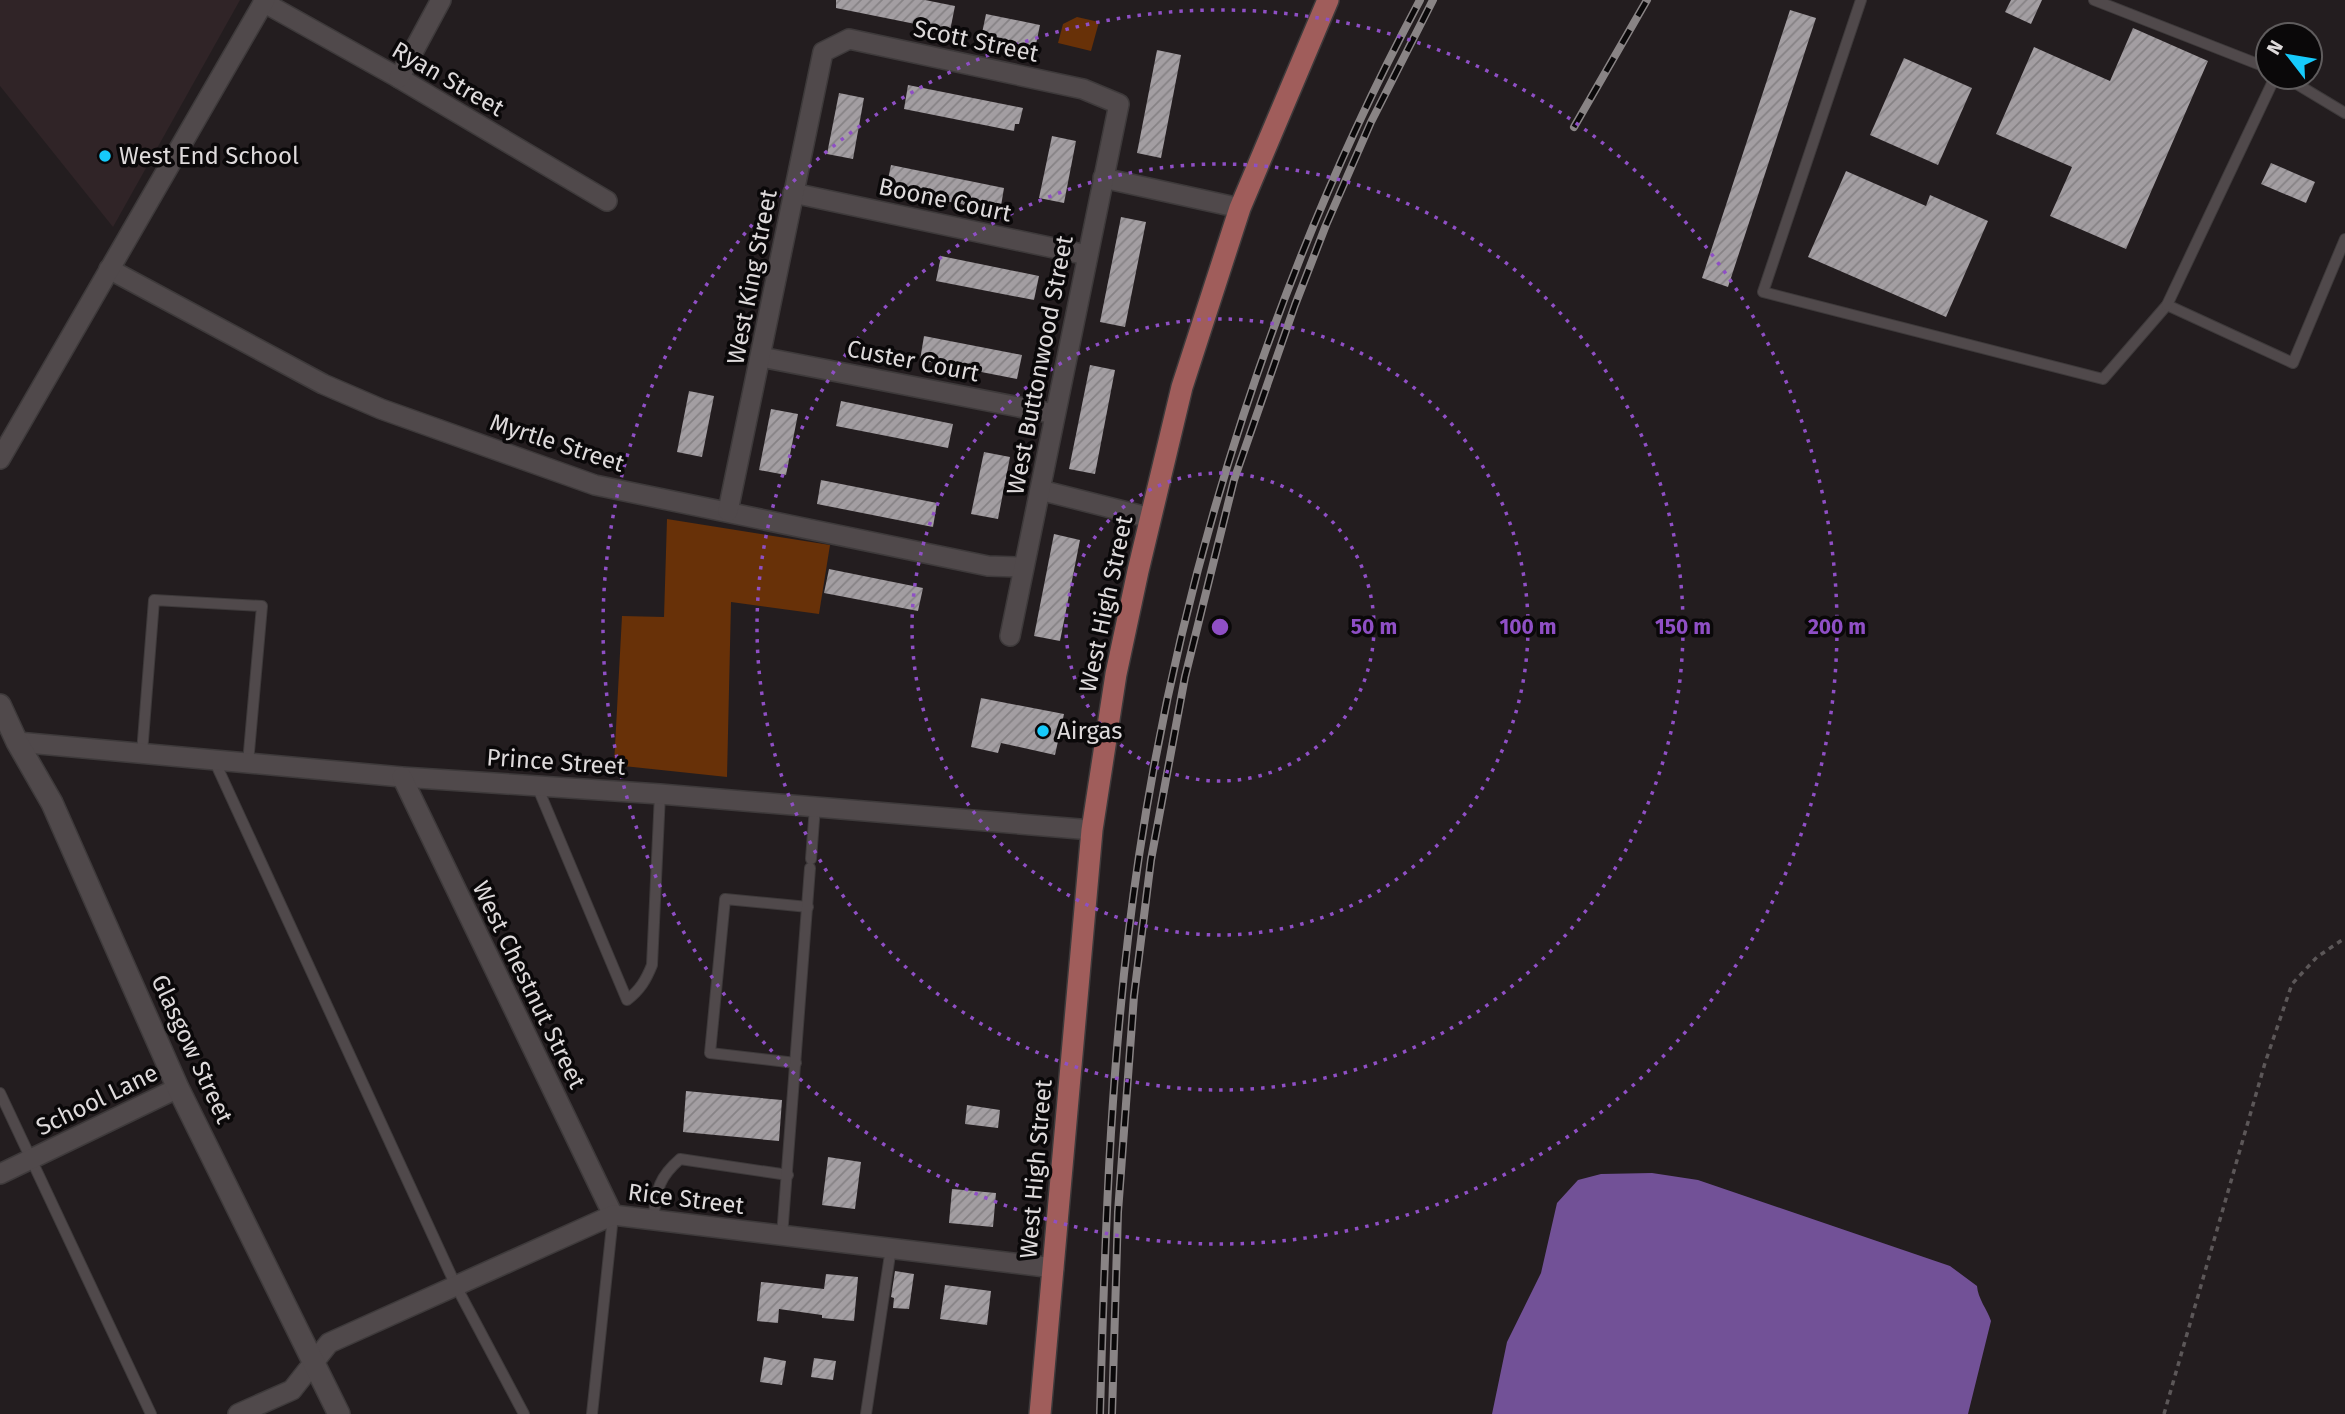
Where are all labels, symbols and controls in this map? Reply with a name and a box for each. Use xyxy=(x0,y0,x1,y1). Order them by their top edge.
street label: Scott Street xyxy=(911,14,1041,68)
north arrow xyxy=(2254,21,2324,91)
street label: Ryan Street xyxy=(387,36,509,122)
text: N xyxy=(2262,36,2288,59)
place label: West End School xyxy=(119,142,299,170)
marker: West End School xyxy=(97,148,113,164)
street label: Boone Court xyxy=(876,172,1014,228)
street label: West King Street xyxy=(721,187,783,367)
street label: West Buttonwood Street xyxy=(1001,233,1079,497)
street label: Custer Court xyxy=(845,334,982,388)
street label: Myrtle Street xyxy=(486,408,628,478)
street label: West High Street xyxy=(1074,513,1138,695)
text: 50 m xyxy=(1351,614,1397,640)
text: 100 m xyxy=(1499,614,1557,640)
text: 150 m xyxy=(1655,614,1711,640)
text: 200 m xyxy=(1808,614,1866,640)
centre of rings xyxy=(1208,615,1232,639)
place label: Airgas xyxy=(1057,717,1122,745)
marker: Airgas xyxy=(1035,723,1051,739)
street label: Prince Street xyxy=(486,743,627,781)
street label: West Chestnut Street xyxy=(467,877,592,1094)
street label: Glasgow Street xyxy=(145,970,239,1128)
street label: School Lane xyxy=(32,1058,162,1142)
street label: West High Street xyxy=(1014,1078,1058,1260)
street label: Rice Street xyxy=(626,1178,746,1220)

